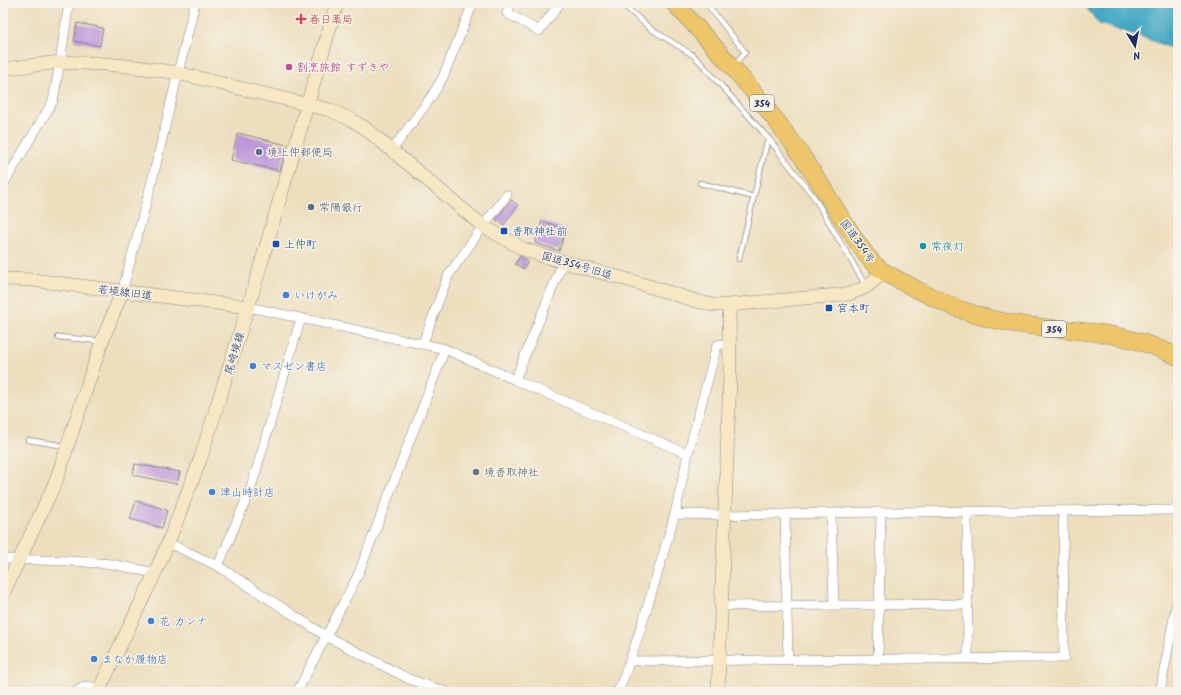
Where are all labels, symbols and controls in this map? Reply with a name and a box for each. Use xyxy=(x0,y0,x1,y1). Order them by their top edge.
place label: 春日薬局 xyxy=(309,11,353,29)
marker: 春日薬局 xyxy=(296,14,306,24)
north arrow xyxy=(1115,26,1155,66)
text: N xyxy=(1132,45,1142,64)
place label: 割烹旅館 すずきや xyxy=(297,59,389,77)
marker: 割烹旅館 すずきや xyxy=(284,62,294,72)
road number: 354 xyxy=(750,95,774,111)
place label: 境上仲郵便局 xyxy=(267,144,333,162)
marker: 境上仲郵便局 xyxy=(254,147,264,157)
place label: 常陽銀行 xyxy=(319,199,363,217)
marker: 常陽銀行 xyxy=(306,202,316,212)
street label: 国道354号 xyxy=(835,216,880,268)
place label: 香取神社前 xyxy=(512,223,567,241)
marker: 香取神社前 xyxy=(499,226,509,236)
place label: 上仲町 xyxy=(284,236,317,254)
place label: 常夜灯 xyxy=(931,238,964,256)
marker: 上仲町 xyxy=(271,239,281,249)
marker: 常夜灯 xyxy=(918,241,928,251)
street label: 国道354号旧道 xyxy=(539,247,614,285)
street label: 若境線旧道 xyxy=(96,281,153,305)
place label: いけがみ xyxy=(294,287,338,305)
marker: いけがみ xyxy=(281,290,291,300)
place label: 宮本町 xyxy=(837,300,870,318)
marker: 宮本町 xyxy=(824,303,834,313)
road number: 354 xyxy=(1042,321,1066,337)
street label: 尾崎境線 xyxy=(220,330,250,377)
place label: マスゼン書店 xyxy=(261,358,327,376)
marker: マスゼン書店 xyxy=(248,361,258,371)
place label: 境香取神社 xyxy=(484,464,539,482)
marker: 境香取神社 xyxy=(471,467,481,477)
place label: 津山時計店 xyxy=(220,484,275,502)
marker: 津山時計店 xyxy=(207,487,217,497)
place label: 花 カンナ xyxy=(159,613,207,631)
marker: 花 カンナ xyxy=(146,616,156,626)
place label: まなか履物店 xyxy=(102,651,168,669)
marker: まなか履物店 xyxy=(89,654,99,664)

